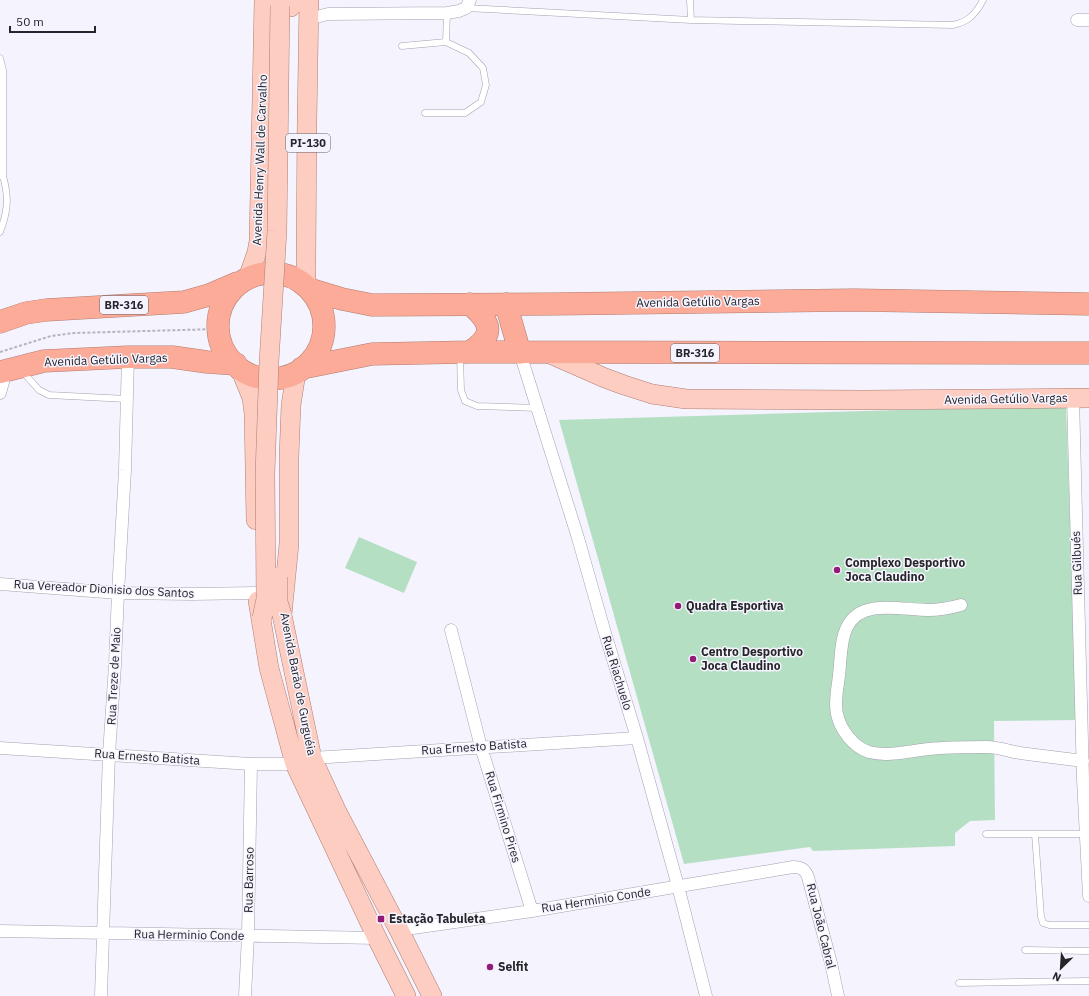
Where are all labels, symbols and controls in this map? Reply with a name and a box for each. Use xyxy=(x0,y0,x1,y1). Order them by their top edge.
scale bar xyxy=(10,8,95,34)
text: 50 m xyxy=(16,14,44,29)
street label: Avenida Henry Wall de Carvalho xyxy=(249,74,270,246)
road number: PI-130 xyxy=(286,134,330,152)
street label: Avenida Getúlio Vargas xyxy=(636,293,760,310)
road number: BR-316 xyxy=(100,296,148,314)
road number: BR-316 xyxy=(671,344,719,362)
street label: Avenida Getúlio Vargas xyxy=(44,350,168,369)
street label: Avenida Getúlio Vargas xyxy=(944,390,1068,407)
street label: Rua Gilbués xyxy=(1068,530,1085,596)
place label: Complexo Desportivo Joca Claudino xyxy=(845,555,965,584)
marker: Complexo Desportivo Joca Claudino xyxy=(832,565,842,575)
street label: Rua Vereador Dionisio dos Santos xyxy=(13,576,195,601)
place label: Quadra Esportiva xyxy=(686,598,784,613)
marker: Quadra Esportiva xyxy=(673,601,683,611)
street label: Avenida Barão de Gurguéia xyxy=(277,611,320,757)
street label: Rua Treze de Maio xyxy=(103,626,124,725)
street label: Rua Riachuelo xyxy=(599,634,636,712)
place label: Centro Desportivo Joca Claudino xyxy=(701,644,803,673)
marker: Centro Desportivo Joca Claudino xyxy=(688,654,698,664)
street label: Rua Ernesto Batista xyxy=(421,735,528,758)
street label: Rua Ernesto Batista xyxy=(94,745,201,768)
street label: Rua Firmino Pires xyxy=(482,769,525,864)
street label: Rua Barroso xyxy=(240,847,257,913)
street label: Rua João Cabral xyxy=(804,882,839,970)
street label: Rua Herminio Conde xyxy=(540,883,652,916)
place label: Estação Tabuleta xyxy=(389,911,486,926)
marker: Estação Tabuleta xyxy=(376,914,386,924)
street label: Rua Herminio Conde xyxy=(134,926,245,943)
north arrow xyxy=(1041,948,1081,988)
place label: Selfit xyxy=(498,959,529,974)
marker: Selfit xyxy=(485,962,495,972)
text: N xyxy=(1050,969,1063,985)

